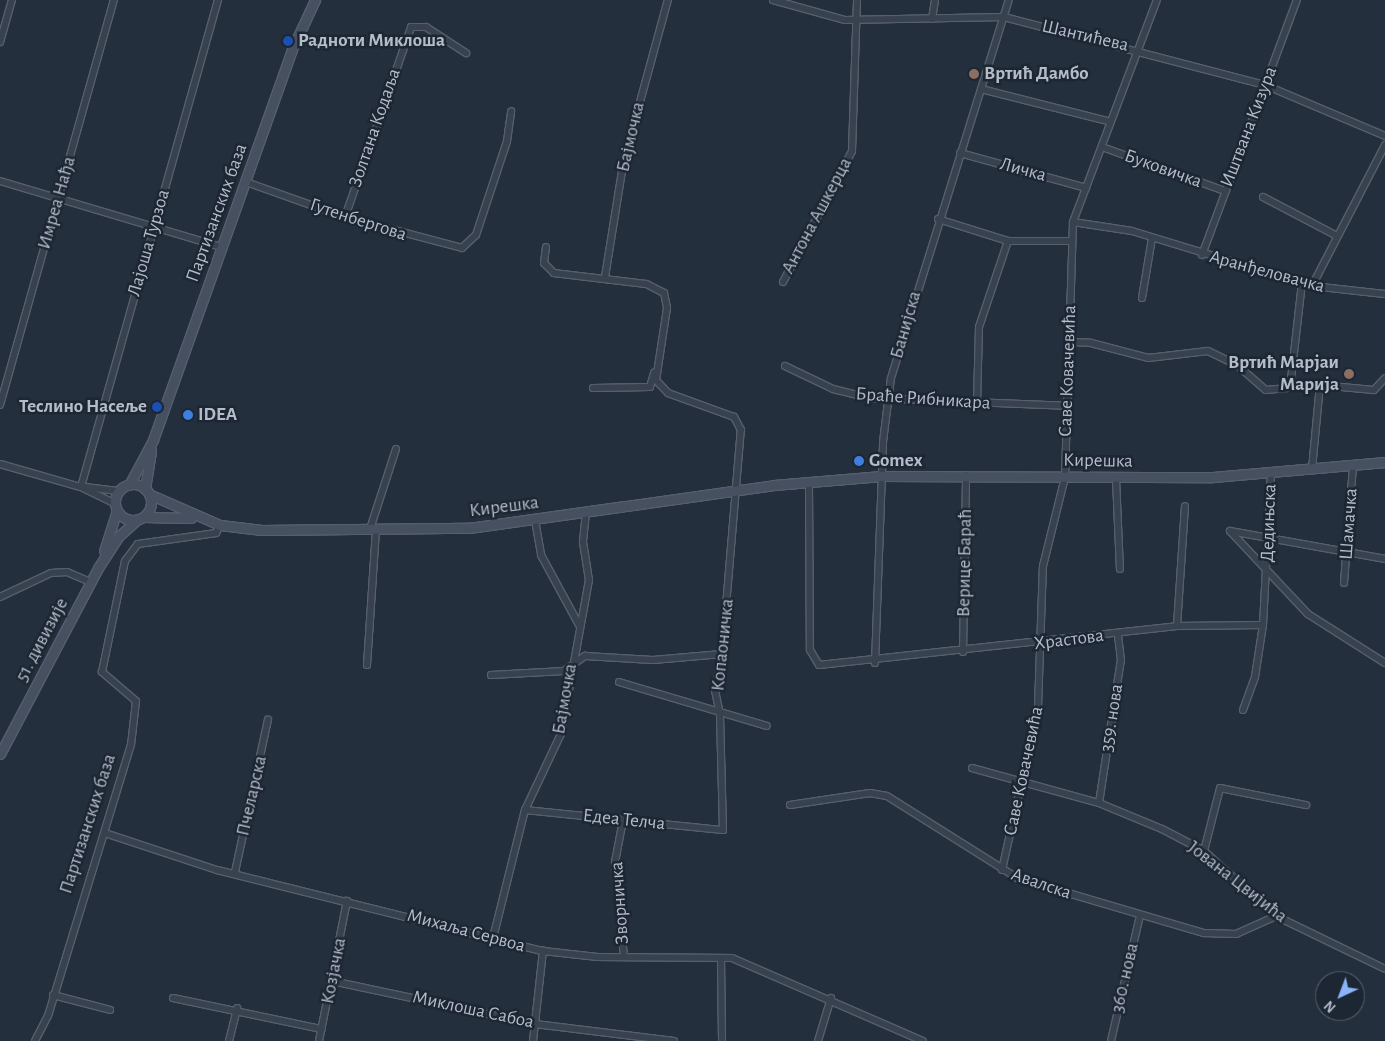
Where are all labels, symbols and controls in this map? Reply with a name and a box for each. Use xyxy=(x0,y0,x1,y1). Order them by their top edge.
street label: Шантићева xyxy=(1039,15,1131,57)
place label: Радноти Миклоша xyxy=(298,30,445,52)
marker: Радноти Миклоша xyxy=(282,35,294,47)
place label: Вртић Дамбо xyxy=(984,63,1089,85)
street label: Иштвана Кизура xyxy=(1215,63,1283,191)
street label: Золтана Кодаља xyxy=(344,66,406,190)
marker: Вртић Дамбо xyxy=(968,68,980,80)
street label: Бајмочка xyxy=(612,100,650,174)
street label: Партизанских база xyxy=(181,141,253,285)
street label: Буковичка xyxy=(1121,144,1205,194)
street label: Личка xyxy=(997,153,1049,187)
street label: Имреа Нађа xyxy=(33,154,81,252)
street label: Антона Ашкерца xyxy=(777,154,857,278)
street label: Лајоша Турзоа xyxy=(123,187,175,299)
street label: Гутенбергова xyxy=(307,194,409,246)
street label: Аранђеловачка xyxy=(1207,246,1327,298)
street label: Банијска xyxy=(886,289,926,361)
street label: Саве Ковачевића xyxy=(1054,305,1082,437)
place label: Вртић Марјаи Марија xyxy=(1228,352,1339,396)
marker: Вртић Марјаи Марија xyxy=(1343,368,1355,380)
street label: Браће Рибникара xyxy=(855,383,991,415)
place label: Теслино Насеље xyxy=(19,396,147,418)
marker: Теслино Насеље xyxy=(151,401,163,413)
place label: IDEA xyxy=(198,404,237,426)
marker: IDEA xyxy=(182,409,194,421)
street label: Кирешка xyxy=(1063,449,1133,473)
place label: Gomex xyxy=(869,450,922,472)
marker: Gomex xyxy=(853,455,865,467)
street label: Дедињска xyxy=(1256,483,1282,563)
street label: Шамачка xyxy=(1335,487,1363,561)
street label: Кирешка xyxy=(468,491,540,523)
street label: Верице Бараћ xyxy=(953,509,977,617)
street label: 51. дивизије xyxy=(10,594,74,686)
street label: Копаоничка xyxy=(707,598,739,692)
street label: Храстова xyxy=(1033,624,1105,656)
street label: Бајмочка xyxy=(548,662,582,736)
street label: 359. нова xyxy=(1095,682,1129,754)
street label: Саве Ковачевића xyxy=(999,704,1049,838)
street label: Партизанских база xyxy=(55,751,121,897)
street label: Пчеларска xyxy=(232,754,272,838)
street label: Едеа Телча xyxy=(582,804,666,836)
street label: Јована Цвијића xyxy=(1183,836,1291,928)
street label: Зворничка xyxy=(606,861,634,945)
street label: Авалска xyxy=(1008,863,1074,905)
street label: Михаља Сервоа xyxy=(404,904,528,958)
street label: Козјачка xyxy=(316,936,352,1006)
street label: 360. нова xyxy=(1106,941,1144,1015)
north arrow xyxy=(1315,971,1365,1021)
street label: Миклоша Сабоа xyxy=(410,986,536,1034)
text: N xyxy=(1322,998,1339,1015)

